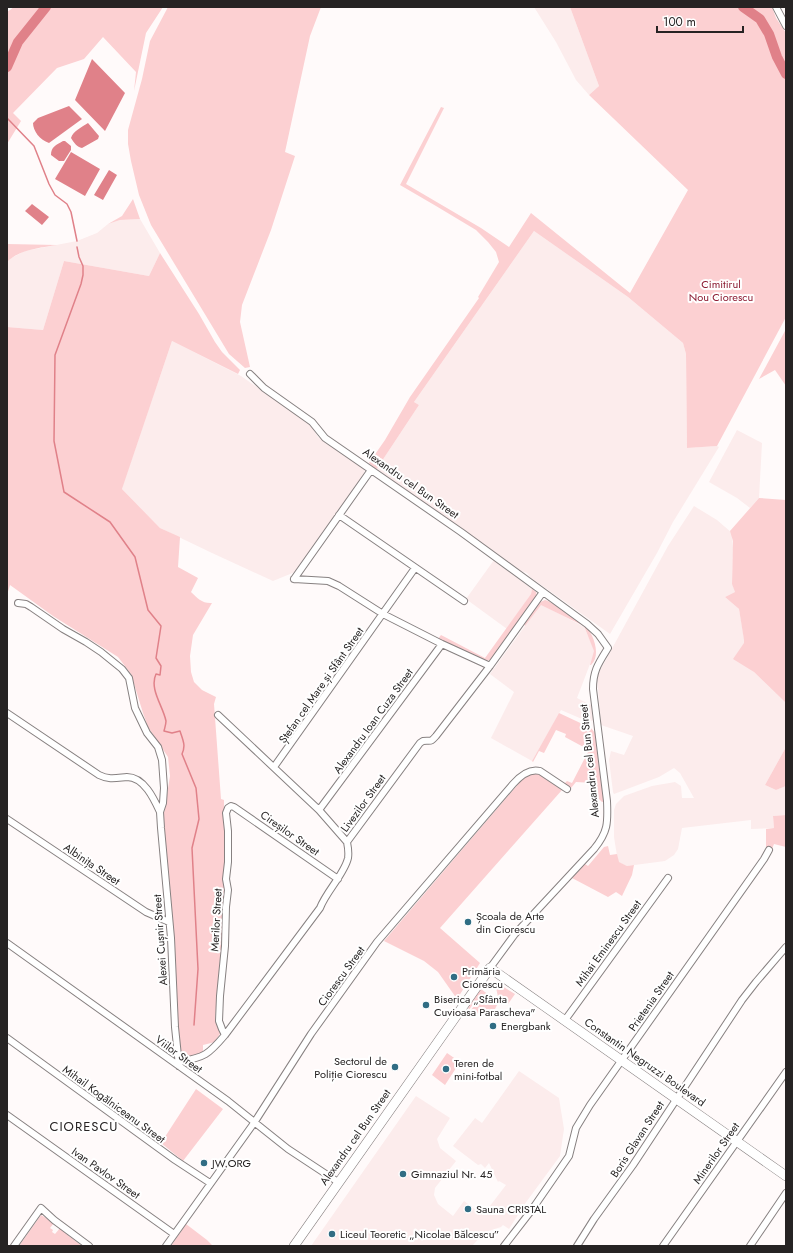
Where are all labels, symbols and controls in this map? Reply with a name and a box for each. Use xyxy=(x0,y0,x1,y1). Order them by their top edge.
scale bar xyxy=(657,8,743,34)
text: 100 m xyxy=(663,13,696,31)
park label: Cimitirul Nou Ciorescu xyxy=(689,276,753,305)
street label: Alexandru cel Bun Street xyxy=(360,444,463,522)
street label: Ștefan cel Mare și Sfânt Street xyxy=(275,623,367,746)
street label: Alexandru Ioan Cuza Street xyxy=(329,665,417,777)
street label: Alexandru cel Bun Street xyxy=(575,703,603,819)
street label: Livezilor Street xyxy=(337,771,390,835)
street label: Cireșilor Street xyxy=(257,807,323,859)
street label: Albinița Street xyxy=(61,839,124,889)
street label: Merilor Street xyxy=(206,888,226,952)
street label: Alexei Cușnir Street xyxy=(149,894,171,986)
street label: Mihai Eminescu Street xyxy=(571,896,645,989)
place label: Școala de Arte din Ciorescu xyxy=(476,908,545,937)
marker: Școala de Arte din Ciorescu xyxy=(463,917,473,927)
street label: Ciorescu Street xyxy=(314,942,368,1009)
place label: Primăria Ciorescu xyxy=(462,963,503,992)
street label: Prietenia Street xyxy=(624,967,678,1034)
marker: Primăria Ciorescu xyxy=(449,972,459,982)
place label: Biserica „Sfânta Cuvioasa Parascheva" xyxy=(434,991,535,1020)
marker: Biserica „Sfânta Cuvioasa Parascheva" xyxy=(421,1000,431,1010)
street label: Constantin Negruzzi Boulevard xyxy=(581,1014,709,1110)
place label: Energbank xyxy=(501,1018,551,1034)
marker: Energbank xyxy=(488,1021,498,1031)
street label: Viilor Street xyxy=(152,1031,206,1077)
place label: Sectorul de Poliție Ciorescu xyxy=(314,1053,387,1082)
place label: Teren de mini-fotbal xyxy=(454,1055,502,1084)
street label: Mihail Kogălniceanu Street xyxy=(59,1061,169,1147)
marker: Sectorul de Poliție Ciorescu xyxy=(390,1062,400,1072)
marker: Teren de mini-fotbal xyxy=(441,1064,451,1074)
street label: Alexandru cel Bun Street xyxy=(316,1085,394,1188)
street label: Boris Glavan Street xyxy=(606,1097,668,1180)
district label: CIORESCU xyxy=(50,1117,118,1136)
street label: Minerilor Street xyxy=(689,1119,743,1187)
street label: Ivan Pavlov Street xyxy=(68,1143,144,1203)
place label: JW.ORG xyxy=(210,1155,252,1171)
marker: JW.ORG xyxy=(199,1158,209,1168)
place label: Gimnaziul Nr. 45 xyxy=(411,1166,492,1182)
marker: Gimnaziul Nr. 45 xyxy=(398,1169,408,1179)
place label: Sauna CRISTAL xyxy=(476,1201,546,1217)
marker: Sauna CRISTAL xyxy=(463,1204,473,1214)
place label: Liceul Teoretic „Nicolae Bălcescu” xyxy=(340,1226,499,1242)
marker: Liceul Teoretic „Nicolae Bălcescu” xyxy=(327,1229,337,1239)

